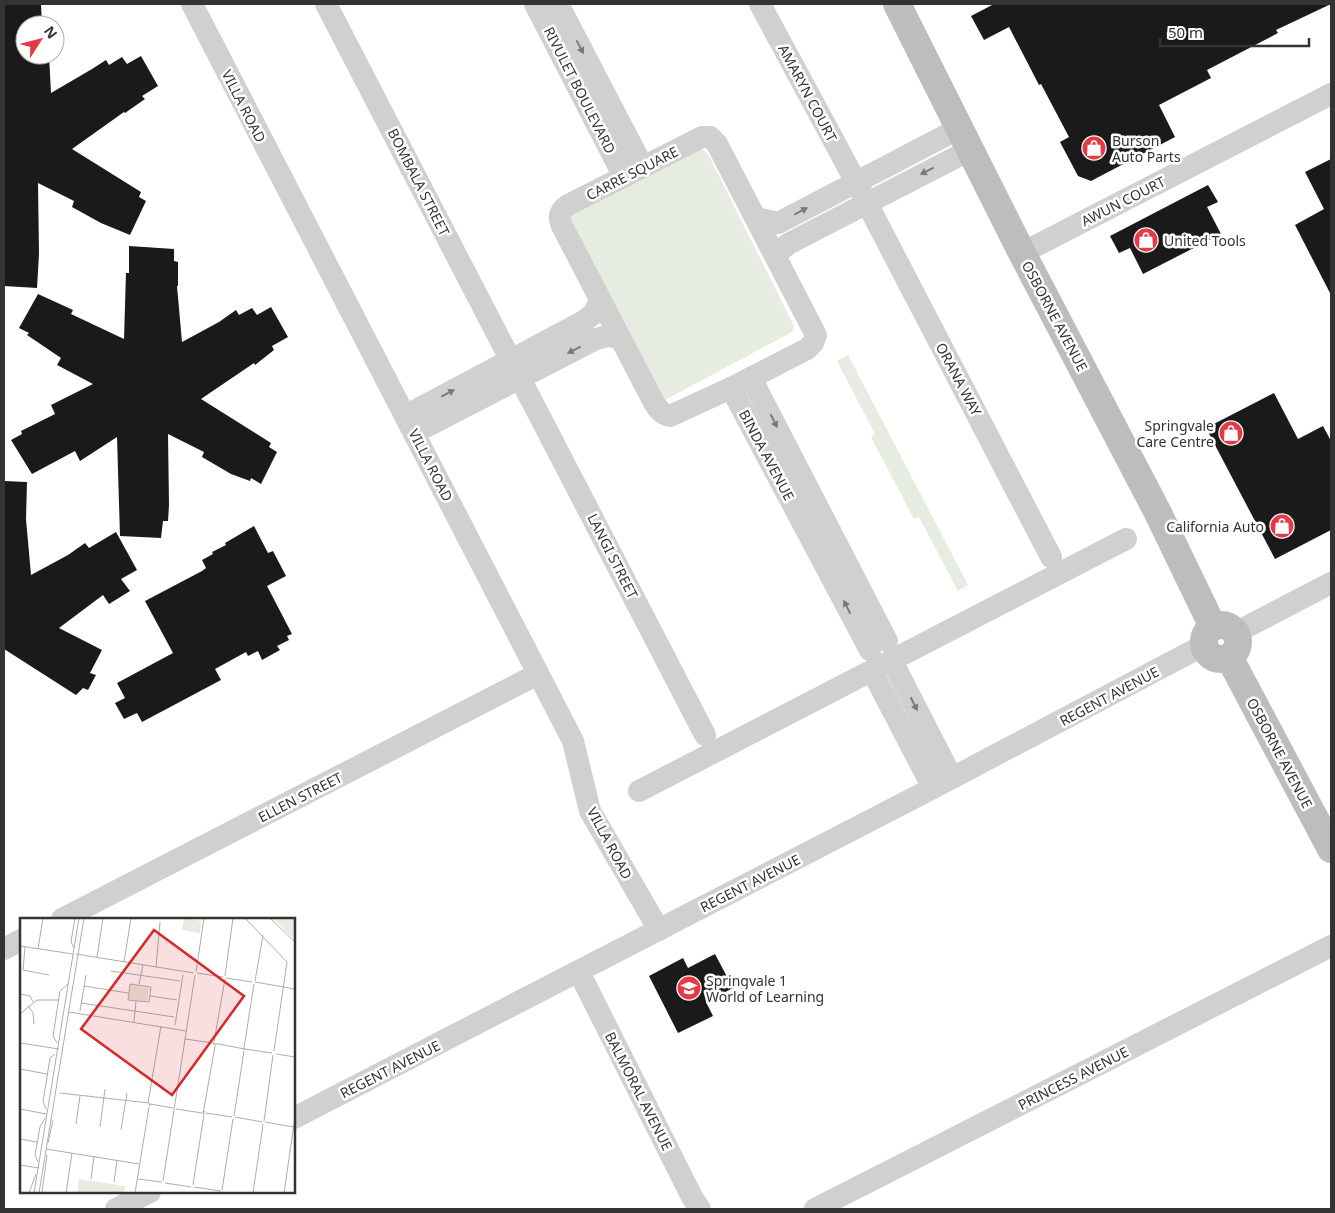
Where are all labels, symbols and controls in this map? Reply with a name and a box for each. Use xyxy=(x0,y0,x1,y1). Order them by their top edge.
north arrow xyxy=(15,15,65,65)
scale bar xyxy=(1160,15,1309,47)
text: N xyxy=(40,22,62,42)
text: 50 m xyxy=(1168,22,1203,42)
street label: RIVULET BOULEVARD xyxy=(540,23,620,157)
one-way arrow xyxy=(576,40,585,54)
street label: AMARYN COURT xyxy=(774,41,842,145)
street label: VILLA ROAD xyxy=(218,67,270,145)
street label: BOMBALA STREET xyxy=(384,125,454,239)
place label: Burson Auto Parts xyxy=(1112,131,1181,166)
shop icon: Burson Auto Parts xyxy=(1081,135,1107,161)
street label: CARRE SQUARE xyxy=(583,142,681,204)
one-way arrow xyxy=(920,168,934,176)
street label: AWUN COURT xyxy=(1078,172,1169,230)
one-way arrow xyxy=(794,207,809,215)
shop icon: United Tools xyxy=(1133,227,1159,253)
place label: United Tools xyxy=(1164,231,1246,250)
street label: OSBORNE AVENUE xyxy=(1018,257,1092,375)
street label: ORANA WAY xyxy=(932,339,986,419)
one-way arrow xyxy=(567,346,581,354)
one-way arrow xyxy=(441,389,456,397)
street label: BINDA AVENUE xyxy=(735,406,799,504)
one-way arrow xyxy=(770,414,778,428)
place label: Springvale Care Centre xyxy=(1136,416,1214,451)
shop icon: Springvale Care Centre xyxy=(1218,420,1244,446)
street label: VILLA ROAD xyxy=(405,426,457,504)
street label: LANGI STREET xyxy=(583,510,643,602)
shop icon: California Auto xyxy=(1269,513,1295,539)
place label: California Auto xyxy=(1166,517,1264,536)
one-way arrow xyxy=(843,600,851,614)
street label: REGENT AVENUE xyxy=(1056,662,1162,730)
street label: OSBORNE AVENUE xyxy=(1243,694,1317,812)
one-way arrow xyxy=(910,697,918,711)
street label: ELLEN STREET xyxy=(255,768,346,826)
street label: VILLA ROAD xyxy=(583,804,637,882)
street label: REGENT AVENUE xyxy=(697,850,803,916)
inset map xyxy=(20,918,295,1193)
place label: Springvale 1 World of Learning xyxy=(706,971,824,1006)
school or university icon: Springvale 1 World of Learning xyxy=(676,975,702,1001)
street label: BALMORAL AVENUE xyxy=(601,1028,677,1154)
street label: REGENT AVENUE xyxy=(337,1036,443,1102)
street label: PRINCESS AVENUE xyxy=(1015,1042,1131,1114)

